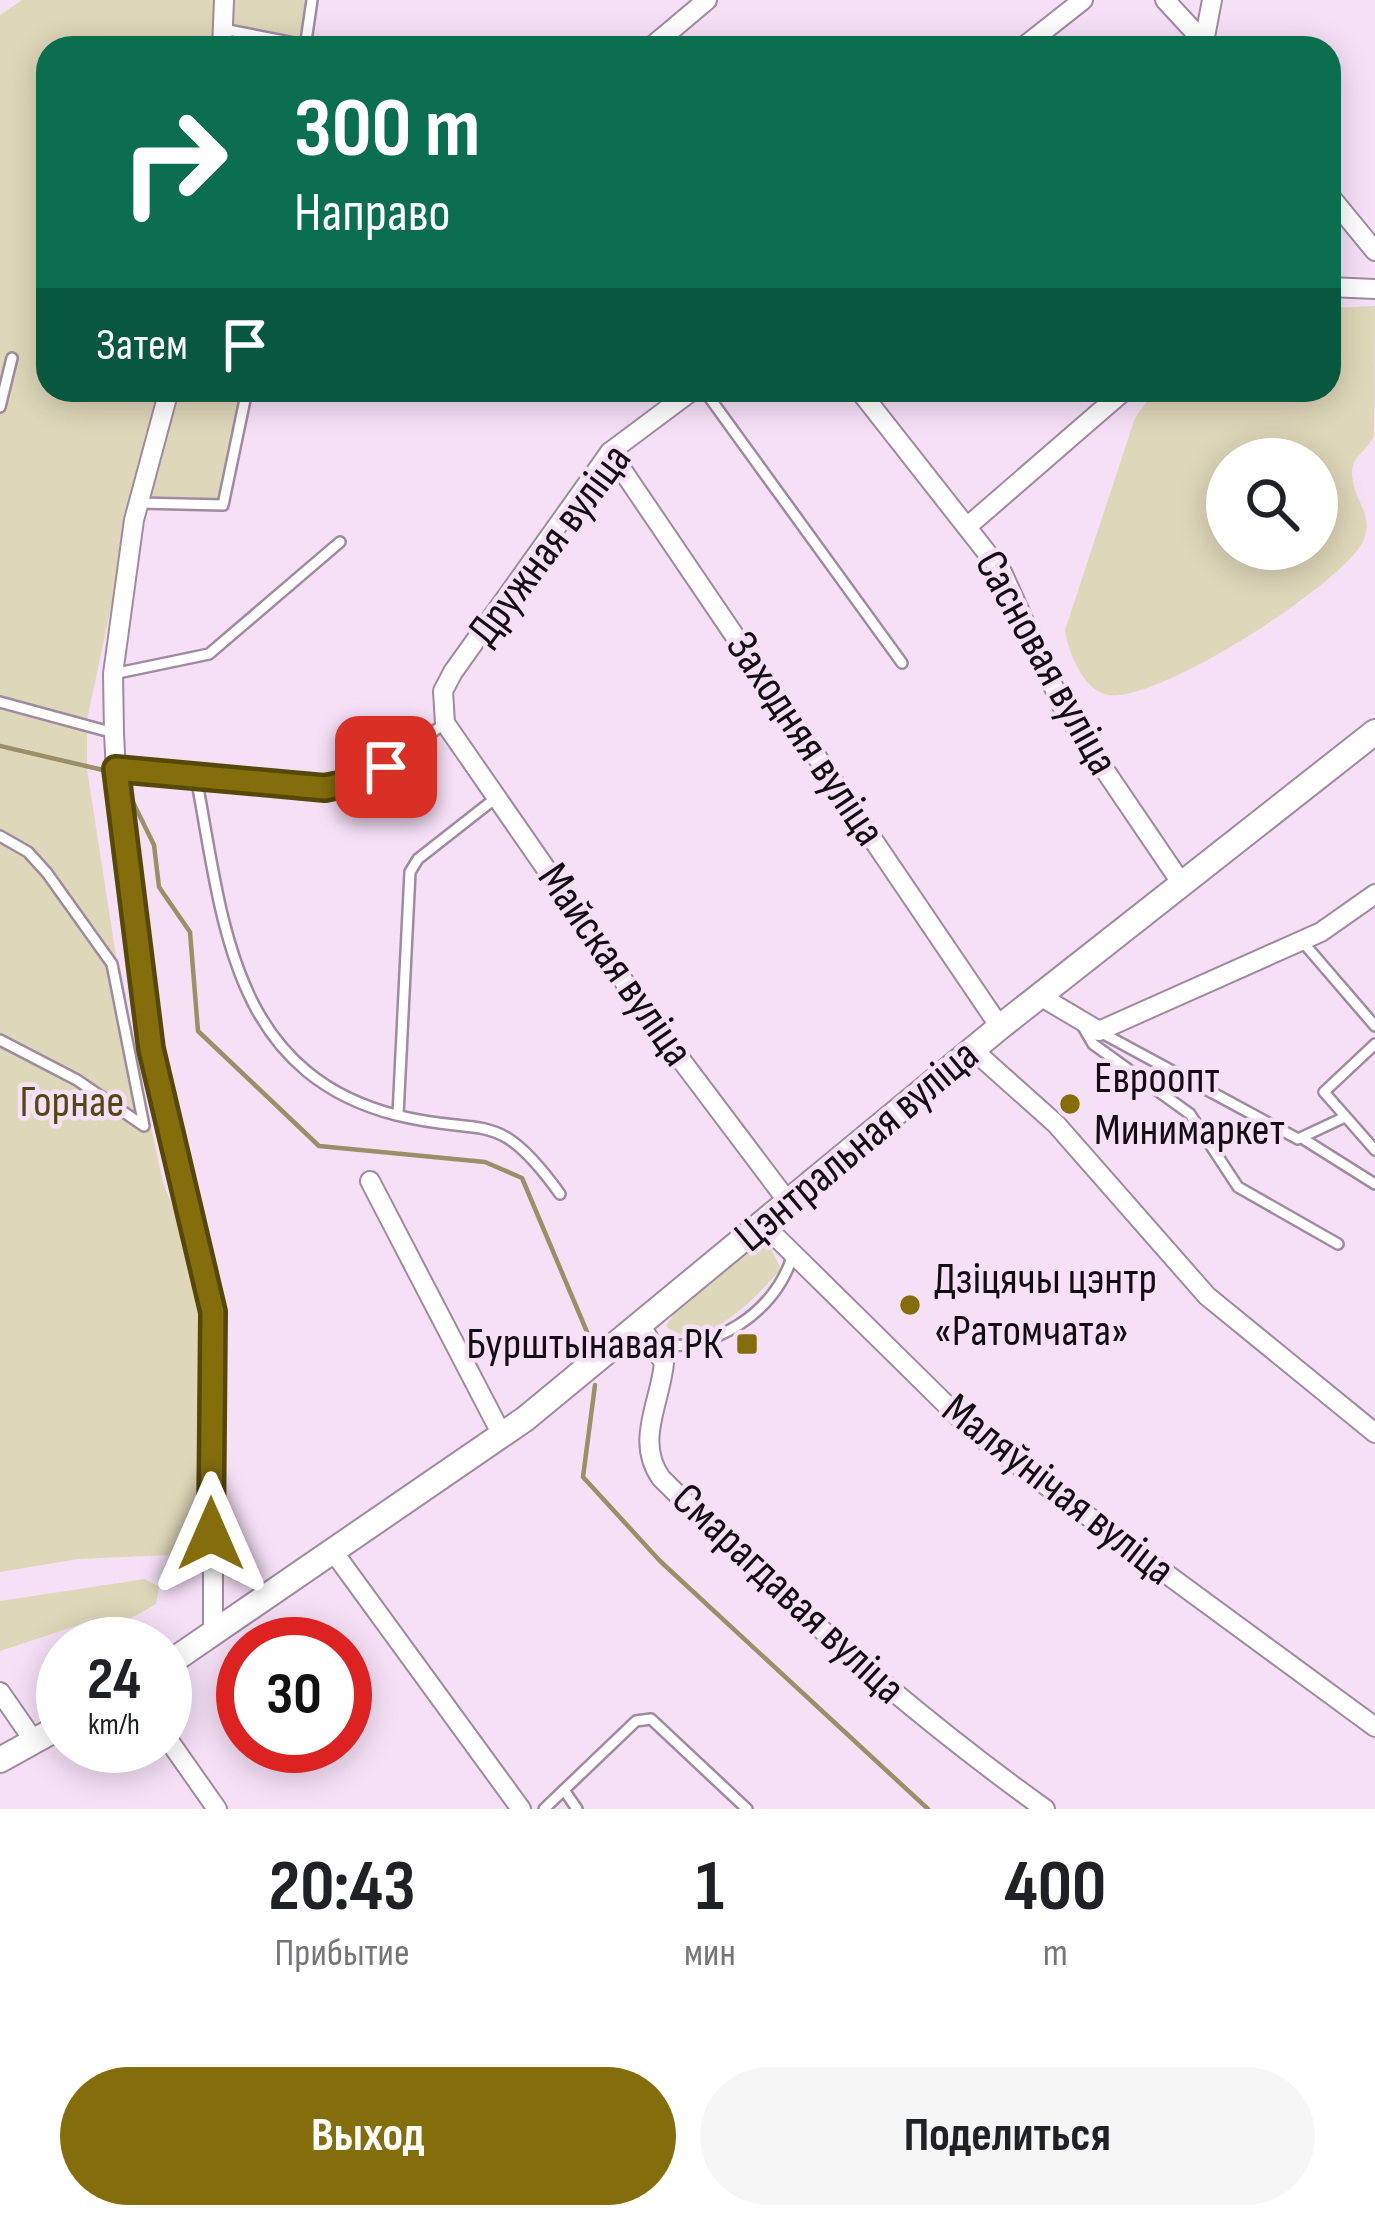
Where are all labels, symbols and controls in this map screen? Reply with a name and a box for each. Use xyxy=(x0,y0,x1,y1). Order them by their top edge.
text: 300 m xyxy=(294,79,480,180)
icon: right xyxy=(96,84,252,240)
text: Направо xyxy=(294,181,451,246)
icon: arrive xyxy=(212,312,278,378)
text: Затем xyxy=(96,318,188,373)
street label: Дружная вуліца xyxy=(456,433,644,657)
map controls xyxy=(1206,438,1338,570)
button: search xyxy=(1206,438,1338,570)
street label: Сасновая вуліца xyxy=(962,541,1130,785)
street label: Заходняя вуліца xyxy=(713,622,897,856)
pin xyxy=(335,716,437,818)
icon: arrive xyxy=(353,734,419,800)
street label: Майская вуліца xyxy=(525,853,705,1077)
street label: Цэнтральная вуліца xyxy=(724,1028,990,1264)
place label: Евроопт Минимаркет xyxy=(1094,1051,1285,1158)
park label: Горнае xyxy=(20,1075,124,1130)
marker: Евроопт Минимаркет xyxy=(1057,1091,1083,1117)
place label: Дзіцячы цэнтр «Ратомчата» xyxy=(934,1252,1157,1359)
marker: Дзіцячы цэнтр «Ратомчата» xyxy=(897,1292,923,1318)
place label: Бурштынавая РК xyxy=(466,1317,724,1372)
marker: Бурштынавая РК xyxy=(734,1331,760,1357)
street label: Маляўнічая вуліца xyxy=(931,1382,1185,1598)
position arrow xyxy=(148,1471,274,1597)
street label: Смарагдавая вуліца xyxy=(660,1472,916,1716)
speed limit sign: 30 xyxy=(216,1617,372,1773)
text: 24 xyxy=(87,1644,141,1716)
text: km/h xyxy=(88,1707,140,1743)
text: 20:43 xyxy=(269,1844,415,1931)
text: 1 xyxy=(696,1844,724,1931)
text: 400 xyxy=(1004,1844,1106,1931)
text: Прибытие xyxy=(274,1930,410,1977)
text: мин xyxy=(684,1930,736,1977)
text: m xyxy=(1043,1930,1068,1977)
button: Выход xyxy=(60,2067,676,2205)
button: Поделиться xyxy=(700,2067,1315,2205)

